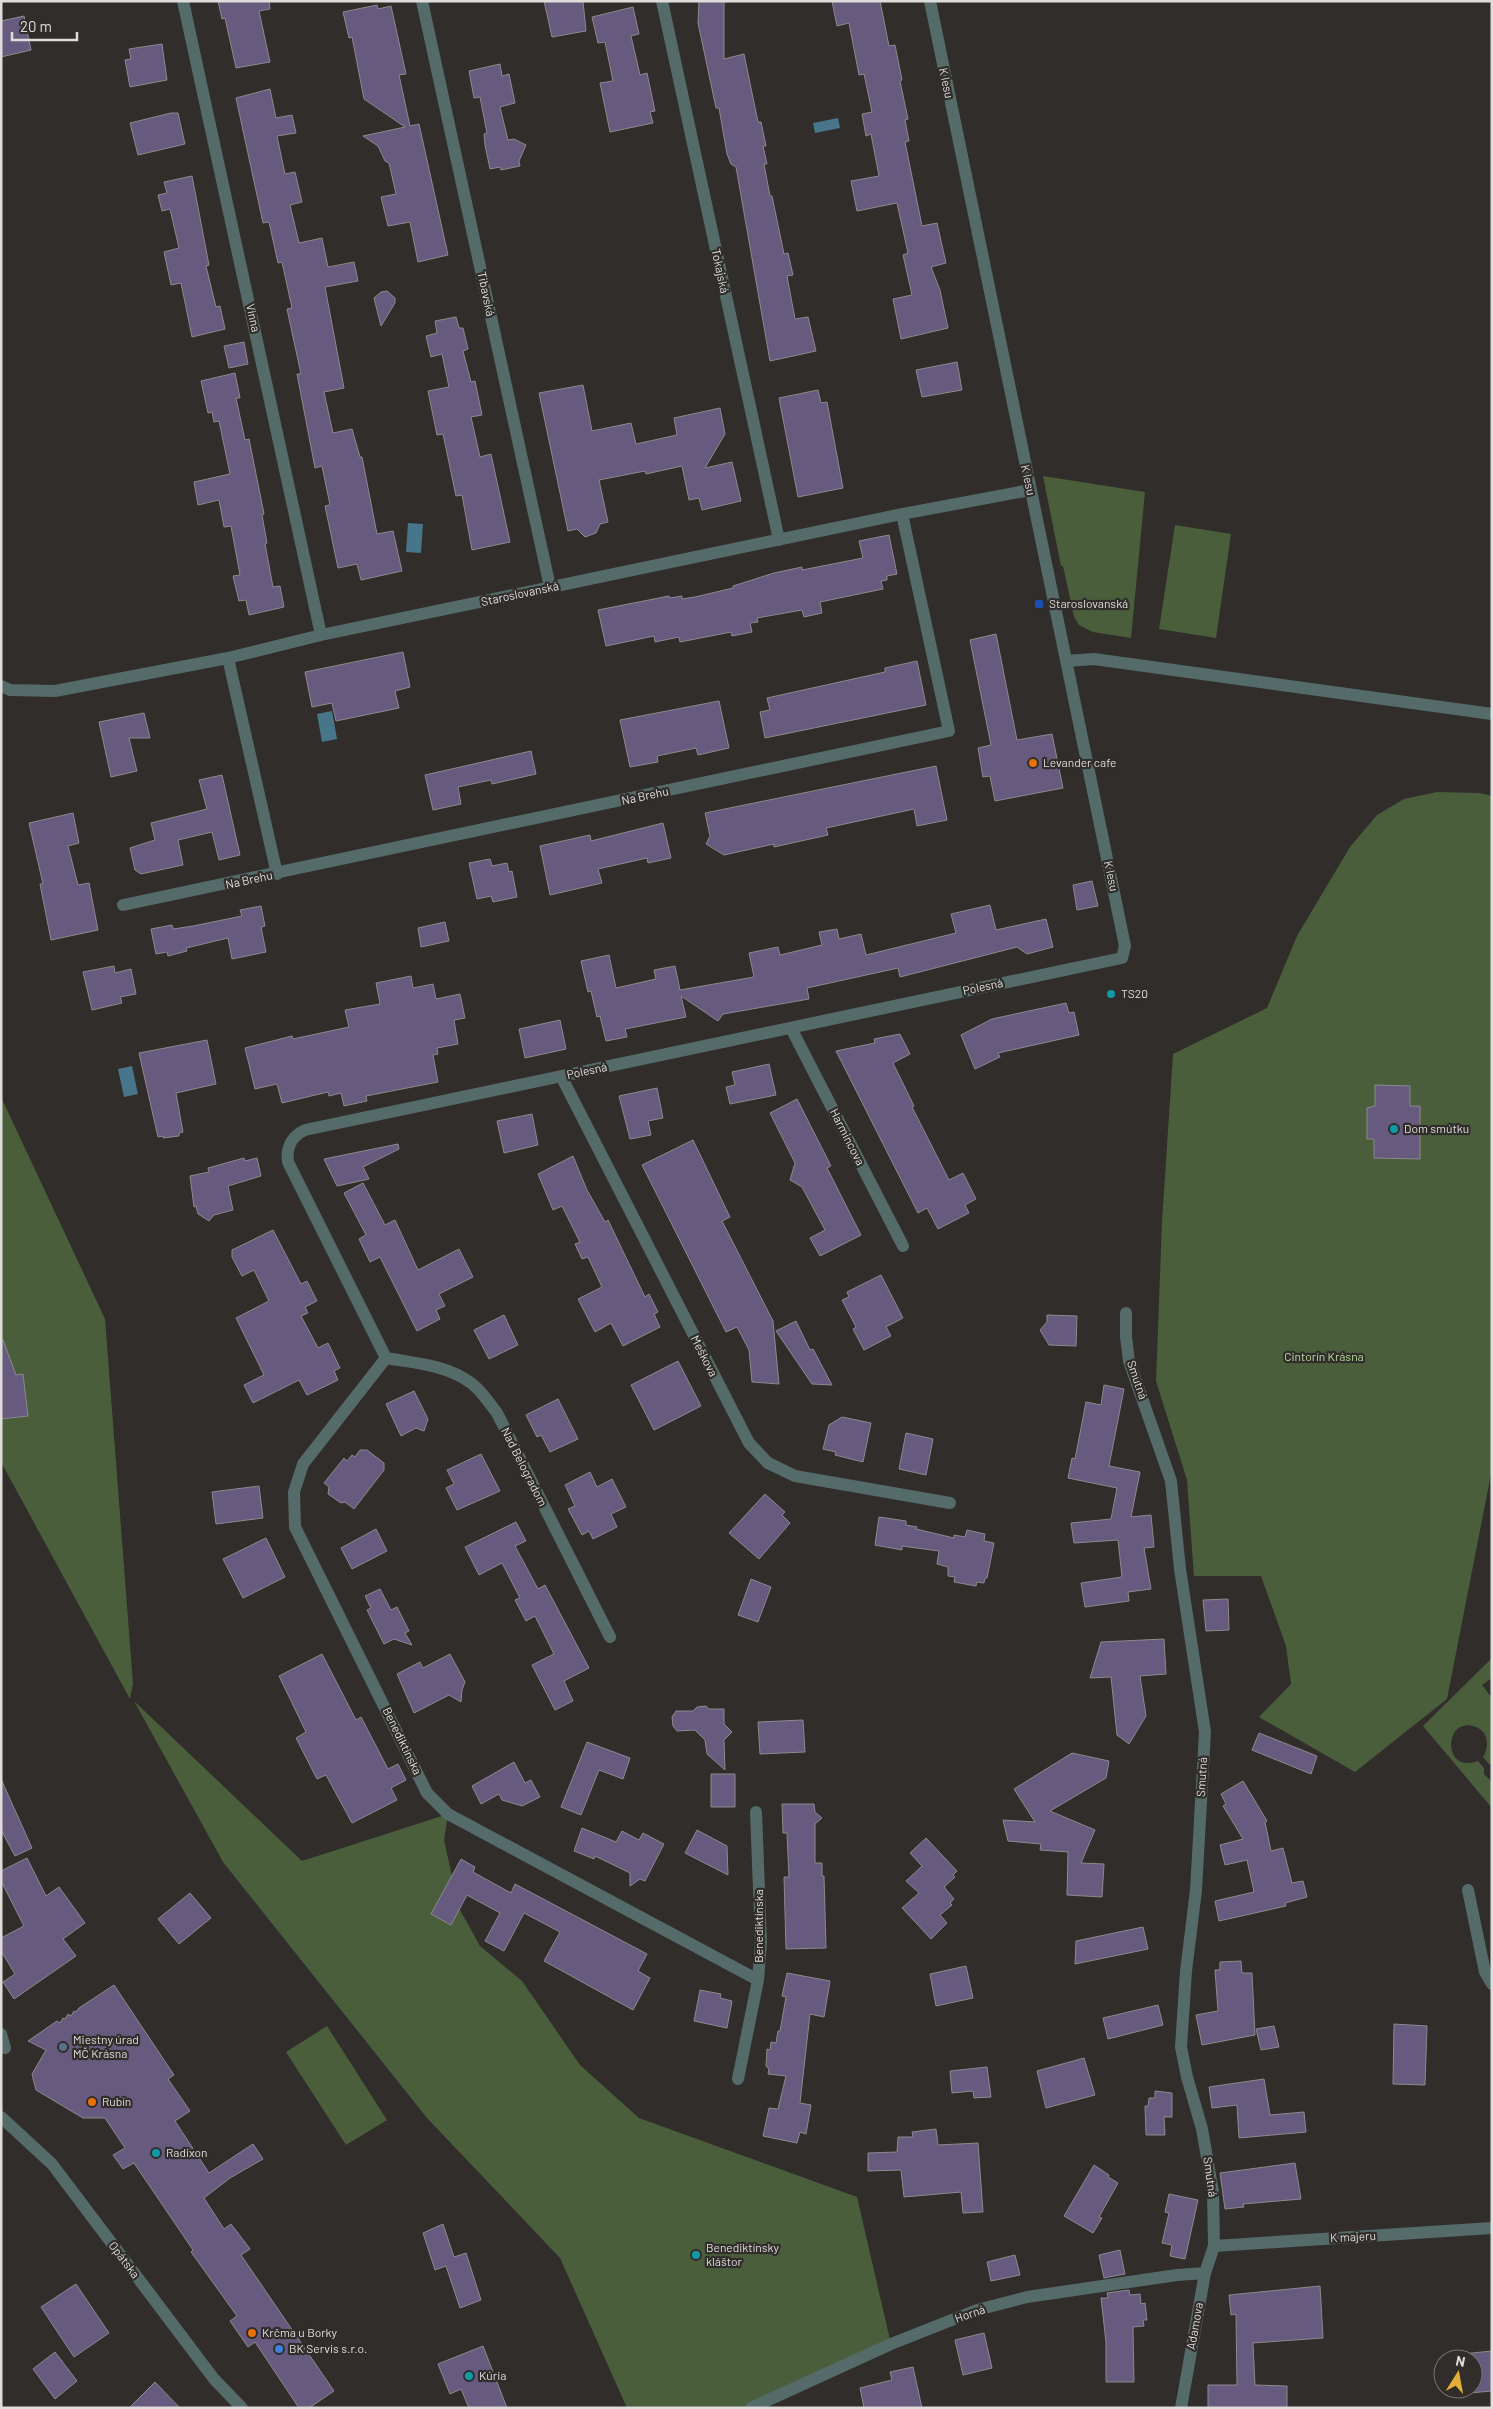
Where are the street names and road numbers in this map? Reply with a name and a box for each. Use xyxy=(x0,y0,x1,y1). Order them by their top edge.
street label: K lesu xyxy=(937,66,957,99)
street label: Tokajská xyxy=(709,247,733,294)
street label: Tibavská xyxy=(475,270,499,317)
street label: Vínna xyxy=(244,302,264,333)
street label: K lesu xyxy=(1019,463,1039,496)
street label: Staroslovanská xyxy=(480,578,560,608)
street label: Na Brehu xyxy=(620,783,670,807)
street label: K lesu xyxy=(1102,859,1122,892)
street label: Na Brehu xyxy=(224,867,274,891)
street label: Polesná xyxy=(961,975,1004,997)
street label: Polesná xyxy=(565,1059,608,1081)
street label: Harmincova xyxy=(828,1106,868,1167)
street label: Meškova xyxy=(689,1333,721,1379)
street label: Smutná xyxy=(1125,1358,1151,1401)
street label: Nad Belogradom xyxy=(499,1425,551,1508)
street label: Benediktínska xyxy=(380,1704,425,1777)
street label: Smutná xyxy=(1193,1756,1209,1797)
street label: Benediktínska xyxy=(751,1889,765,1963)
street label: Smutná xyxy=(1201,2156,1221,2198)
street label: K majeru xyxy=(1330,2228,1376,2244)
street label: Opátska xyxy=(106,2238,143,2281)
street label: Horná xyxy=(953,2301,987,2325)
street label: Adamova xyxy=(1183,2301,1205,2351)

